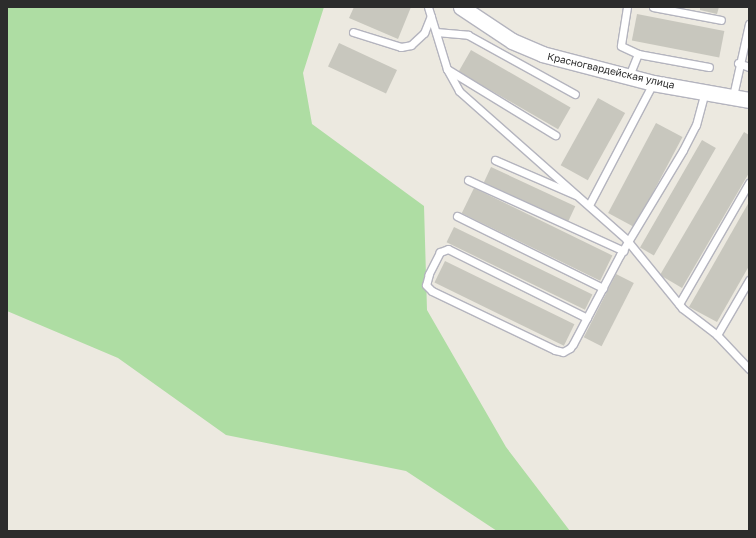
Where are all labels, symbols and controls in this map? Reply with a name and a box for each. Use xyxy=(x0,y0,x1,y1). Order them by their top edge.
street label: Красногвардейская улица xyxy=(546,50,676,92)

